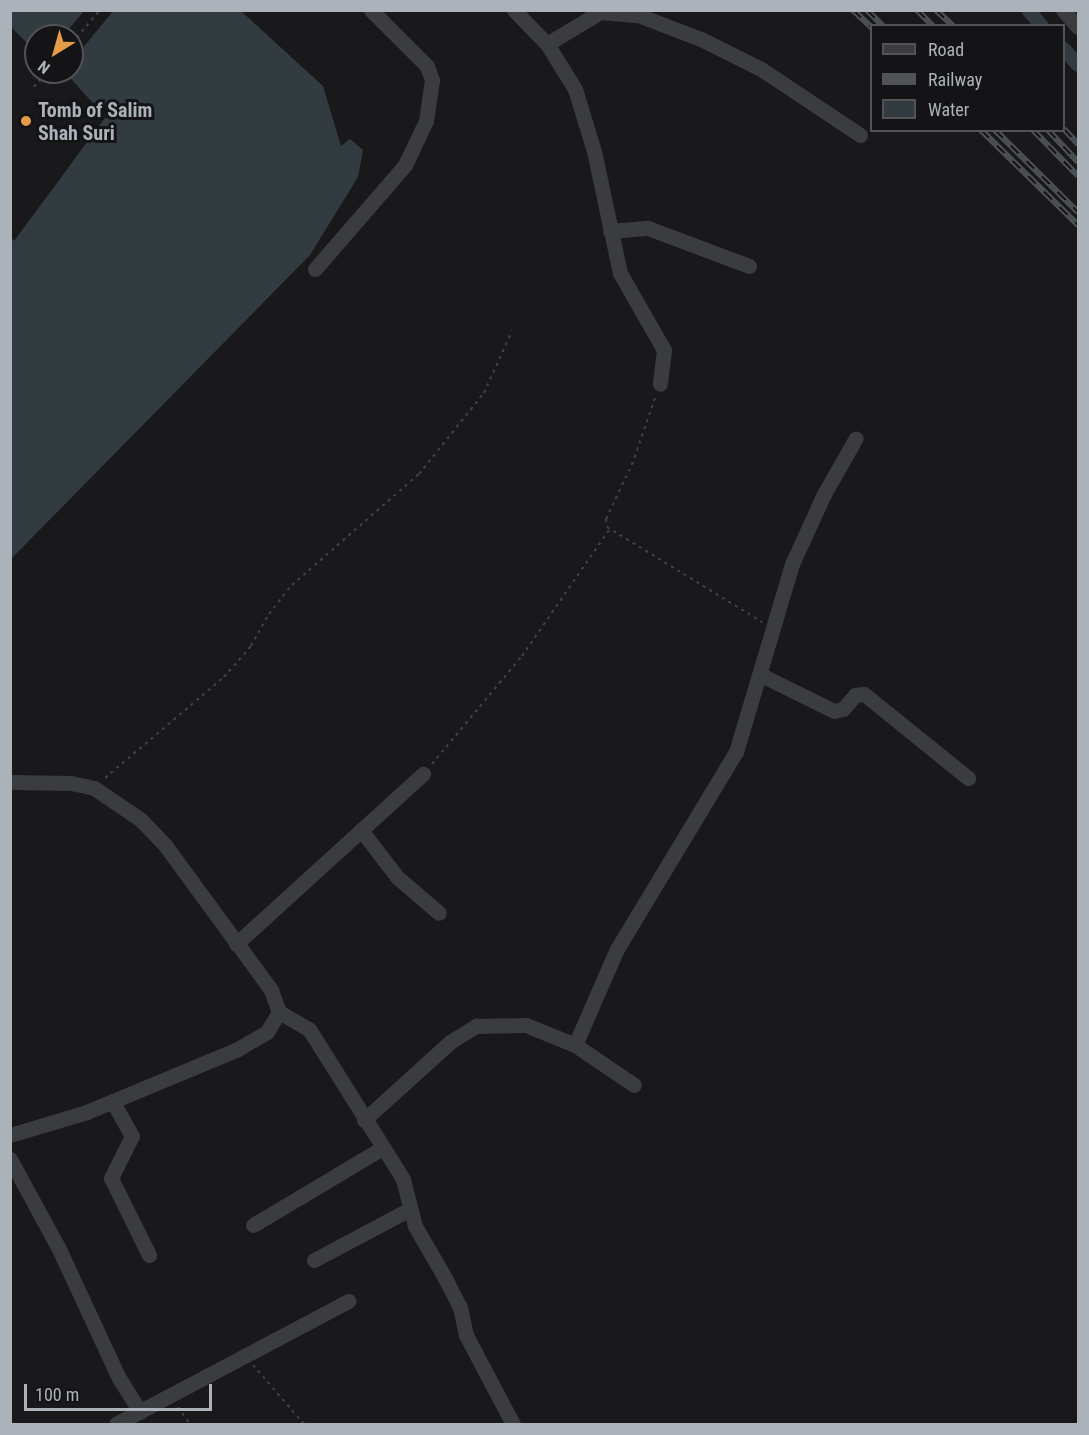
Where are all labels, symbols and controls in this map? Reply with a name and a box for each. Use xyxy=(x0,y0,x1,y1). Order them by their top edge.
north arrow xyxy=(24,24,84,84)
legend xyxy=(870,24,1065,132)
text: Road xyxy=(928,39,964,60)
text: N xyxy=(34,57,54,78)
text: Railway xyxy=(928,69,982,90)
place label: Tomb of Salim Shah Suri xyxy=(38,98,152,145)
text: Water xyxy=(928,99,969,120)
marker: Tomb of Salim Shah Suri xyxy=(19,114,33,128)
scale bar xyxy=(27,1372,214,1410)
text: 100 m xyxy=(35,1384,79,1405)

